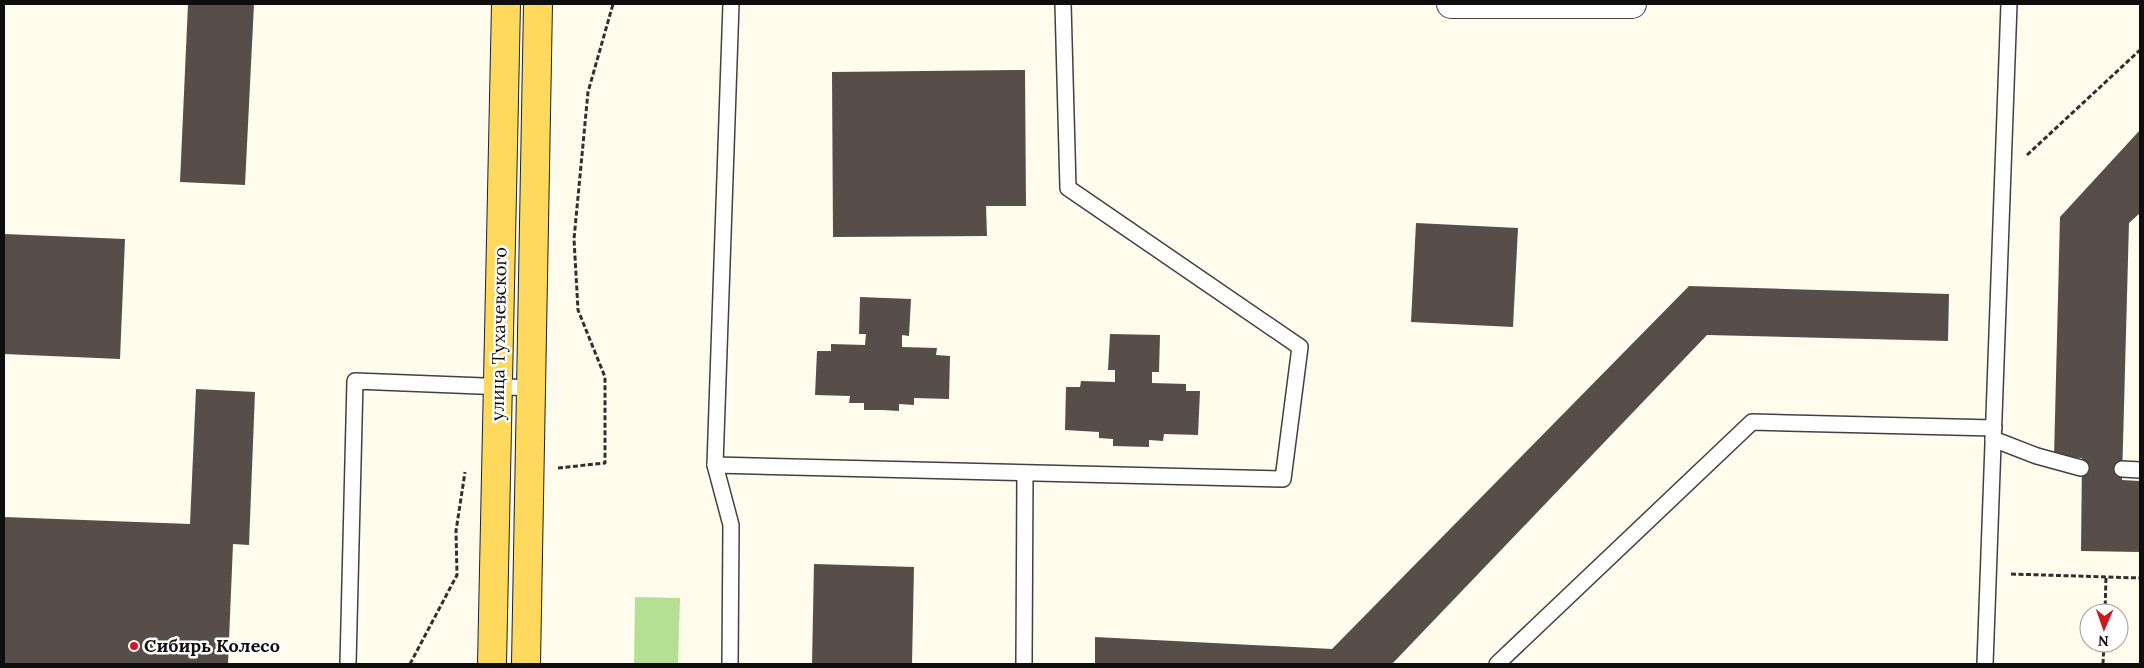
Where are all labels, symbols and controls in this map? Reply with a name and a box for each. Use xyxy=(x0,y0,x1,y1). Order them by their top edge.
street label: улица Тухачевского xyxy=(485,247,512,421)
north arrow xyxy=(2079,603,2129,653)
text: N xyxy=(2098,632,2109,650)
place label: Сибирь Колесо xyxy=(144,634,280,657)
marker: Сибирь Колесо xyxy=(128,640,140,652)

